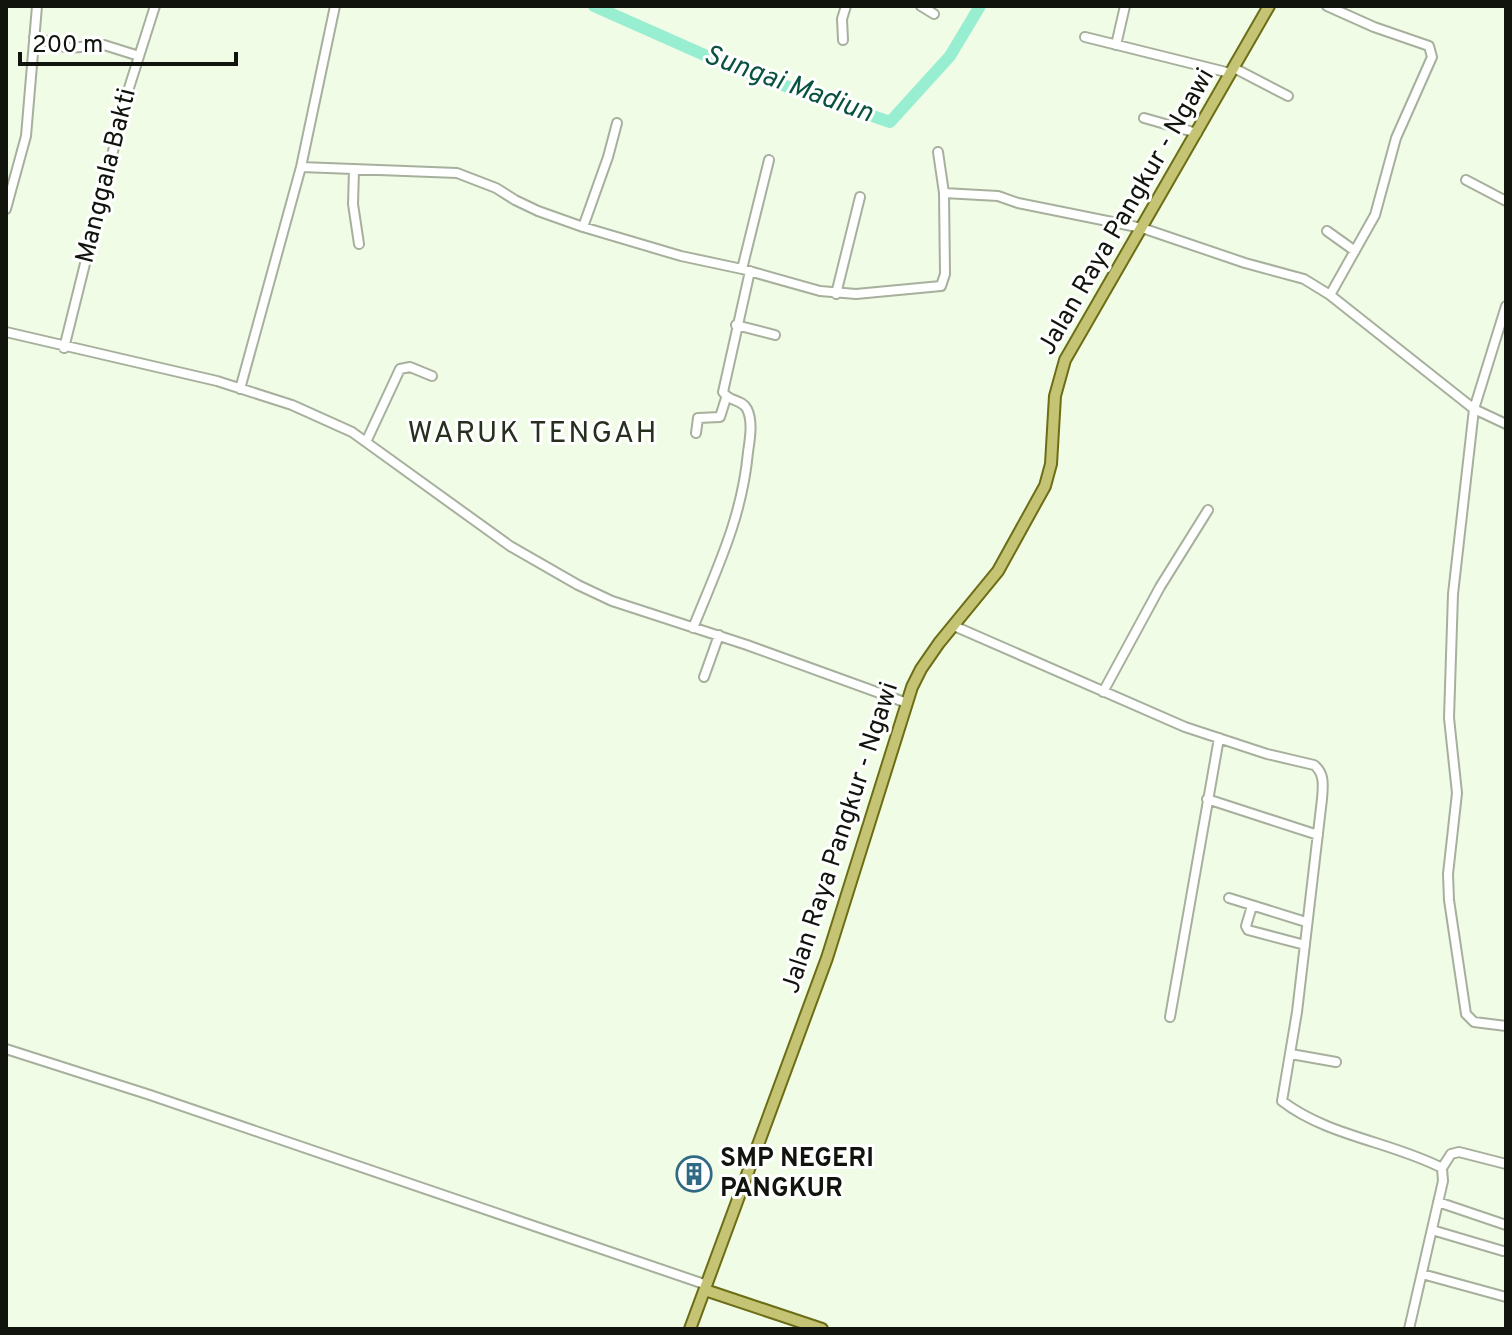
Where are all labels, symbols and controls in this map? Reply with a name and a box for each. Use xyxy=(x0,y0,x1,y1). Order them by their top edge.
scale bar xyxy=(20,16,236,66)
text: 200 m xyxy=(32,31,103,61)
water label: Sungai Madiun xyxy=(698,38,878,132)
street label: Jalan Raya Pangkur - Ngawi xyxy=(1031,63,1223,361)
street label: Manggala Bakti xyxy=(69,85,145,267)
district label: WARUK TENGAH xyxy=(408,416,658,453)
street label: Jalan Raya Pangkur - Ngawi xyxy=(775,678,907,998)
place label: SMP NEGERI PANGKUR xyxy=(720,1143,874,1206)
building icon: SMP NEGERI PANGKUR xyxy=(675,1155,713,1193)

